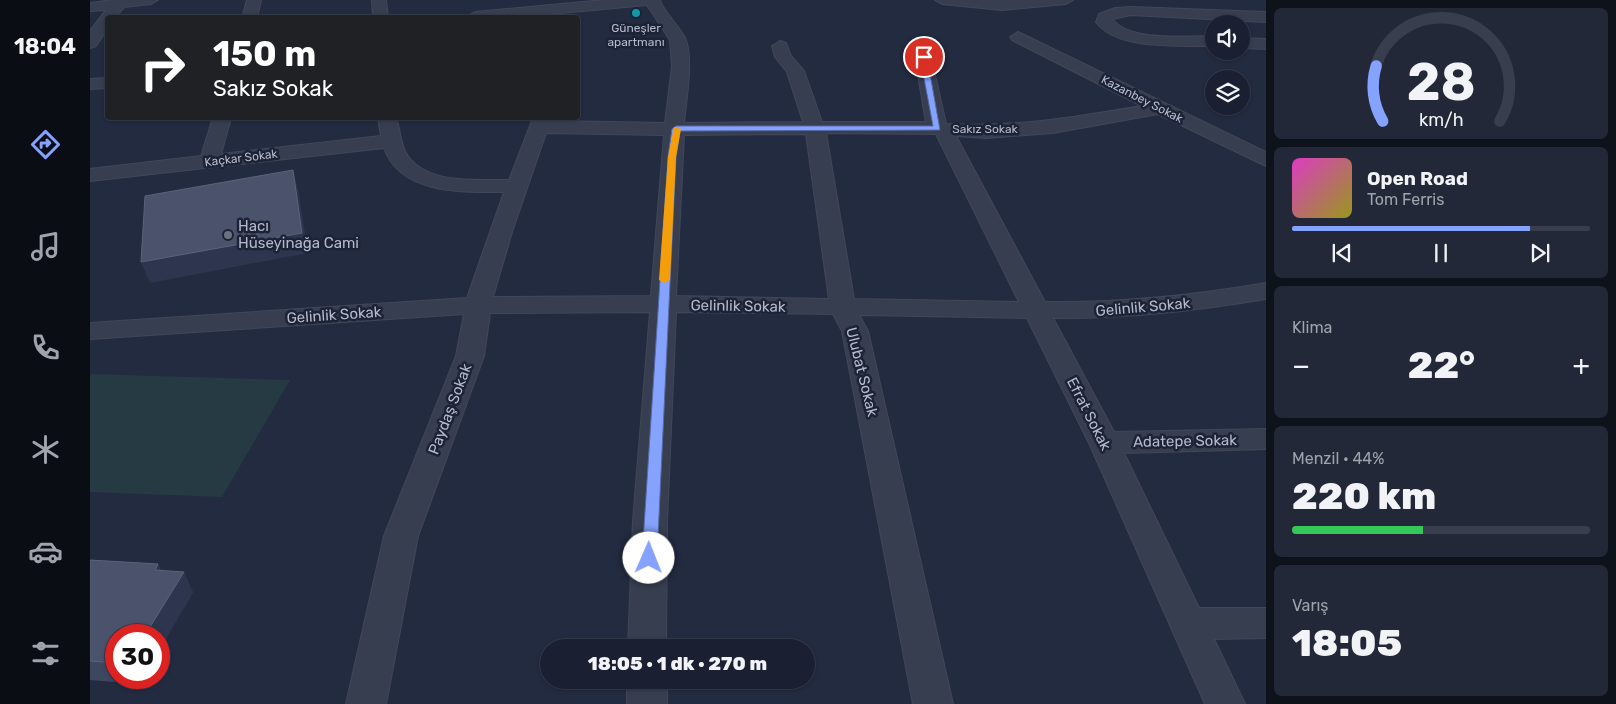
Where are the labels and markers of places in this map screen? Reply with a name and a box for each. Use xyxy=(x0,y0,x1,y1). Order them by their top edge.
marker: Güneşler apartmanı xyxy=(630,7,642,19)
place label: Güneşler apartmanı xyxy=(607,21,665,49)
pin xyxy=(903,36,945,78)
place label: Hacı Hüseyinağa Cami xyxy=(238,217,359,252)
marker: Hacı Hüseyinağa Cami xyxy=(222,229,234,241)

